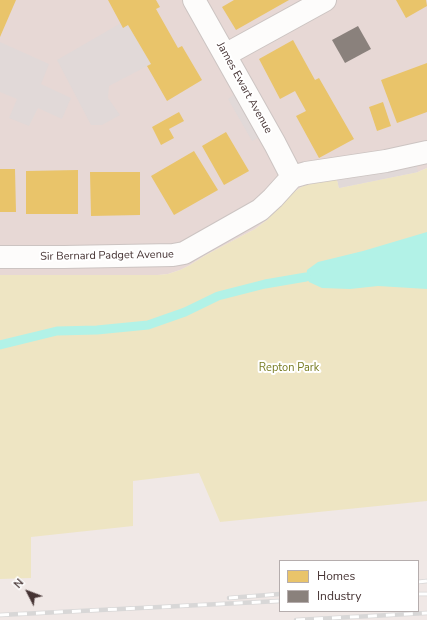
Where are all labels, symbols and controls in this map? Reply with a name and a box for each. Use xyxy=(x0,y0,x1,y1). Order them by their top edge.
street label: James Ewart Avenue xyxy=(213,40,275,136)
street label: Sir Bernard Padget Avenue xyxy=(40,248,174,264)
park label: Repton Park xyxy=(259,361,319,375)
legend xyxy=(279,560,419,612)
text: Homes xyxy=(317,568,355,584)
north arrow xyxy=(8,572,48,612)
text: N xyxy=(10,576,27,592)
text: Industry xyxy=(317,588,361,604)

